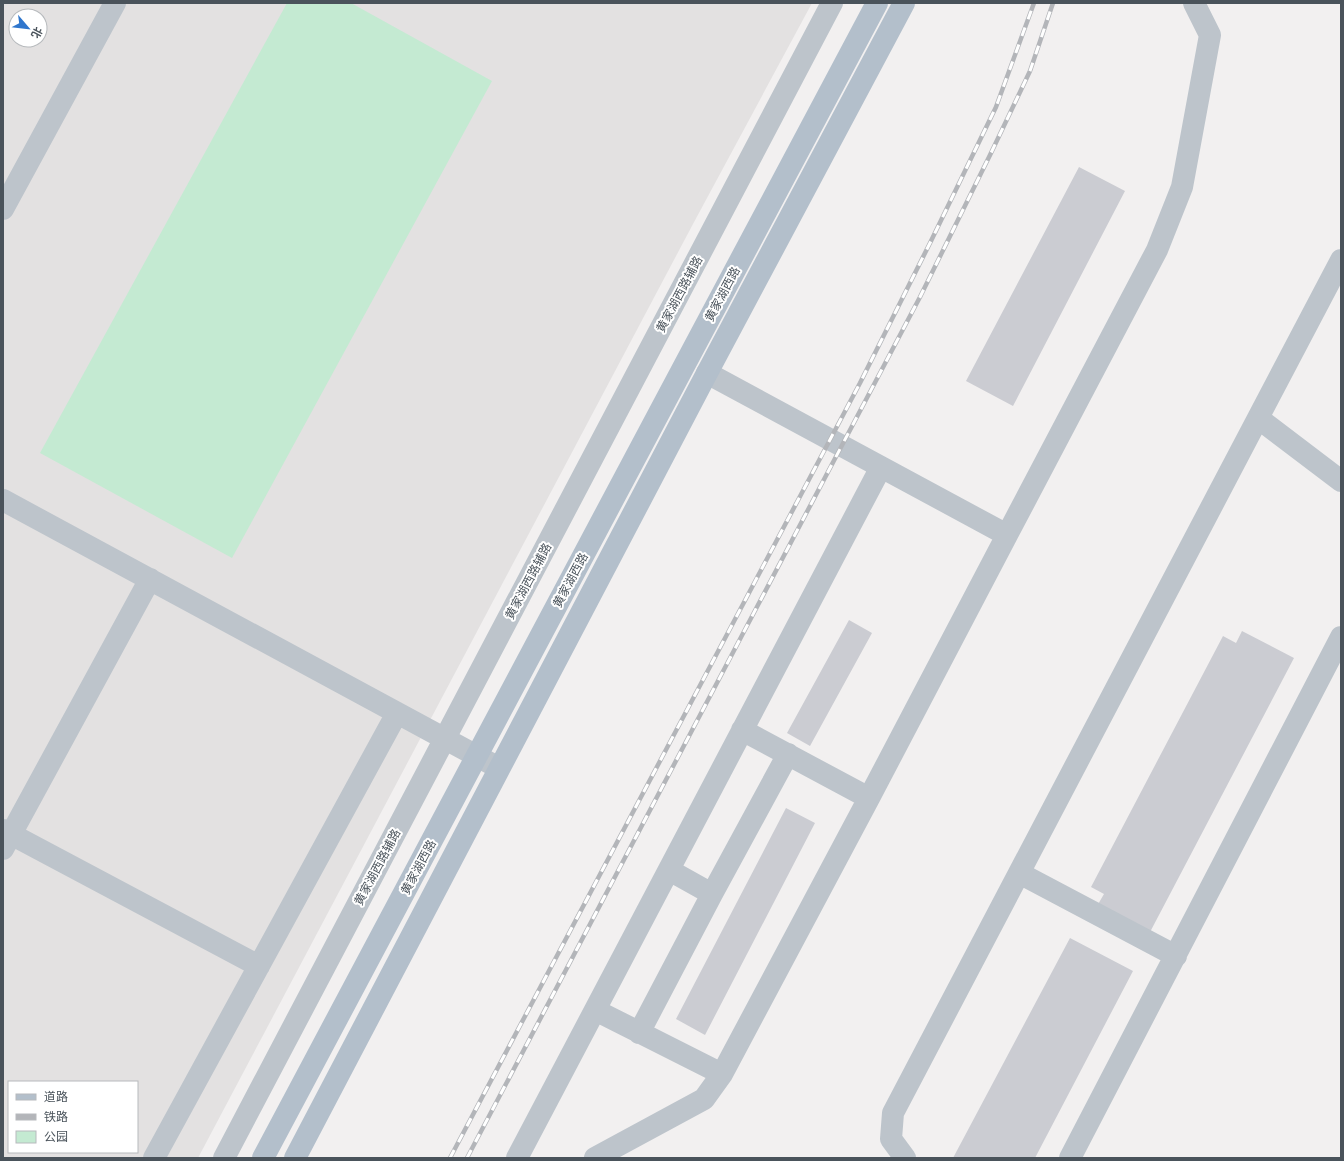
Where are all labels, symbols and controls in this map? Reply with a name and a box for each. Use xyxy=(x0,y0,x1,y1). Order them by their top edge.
north arrow xyxy=(8,8,48,48)
text: 北 xyxy=(29,25,45,40)
street label: 黄家湖西路辅路 xyxy=(654,254,704,334)
street label: 黄家湖西路 xyxy=(702,264,742,324)
street label: 黄家湖西路辅路 xyxy=(503,541,553,621)
street label: 黄家湖西路 xyxy=(550,550,590,610)
street label: 黄家湖西路辅路 xyxy=(352,827,402,907)
street label: 黄家湖西路 xyxy=(398,837,438,897)
legend xyxy=(8,1081,138,1153)
text: 道路 xyxy=(44,1090,68,1103)
text: 铁路 xyxy=(44,1110,68,1123)
text: 公园 xyxy=(44,1130,68,1143)

